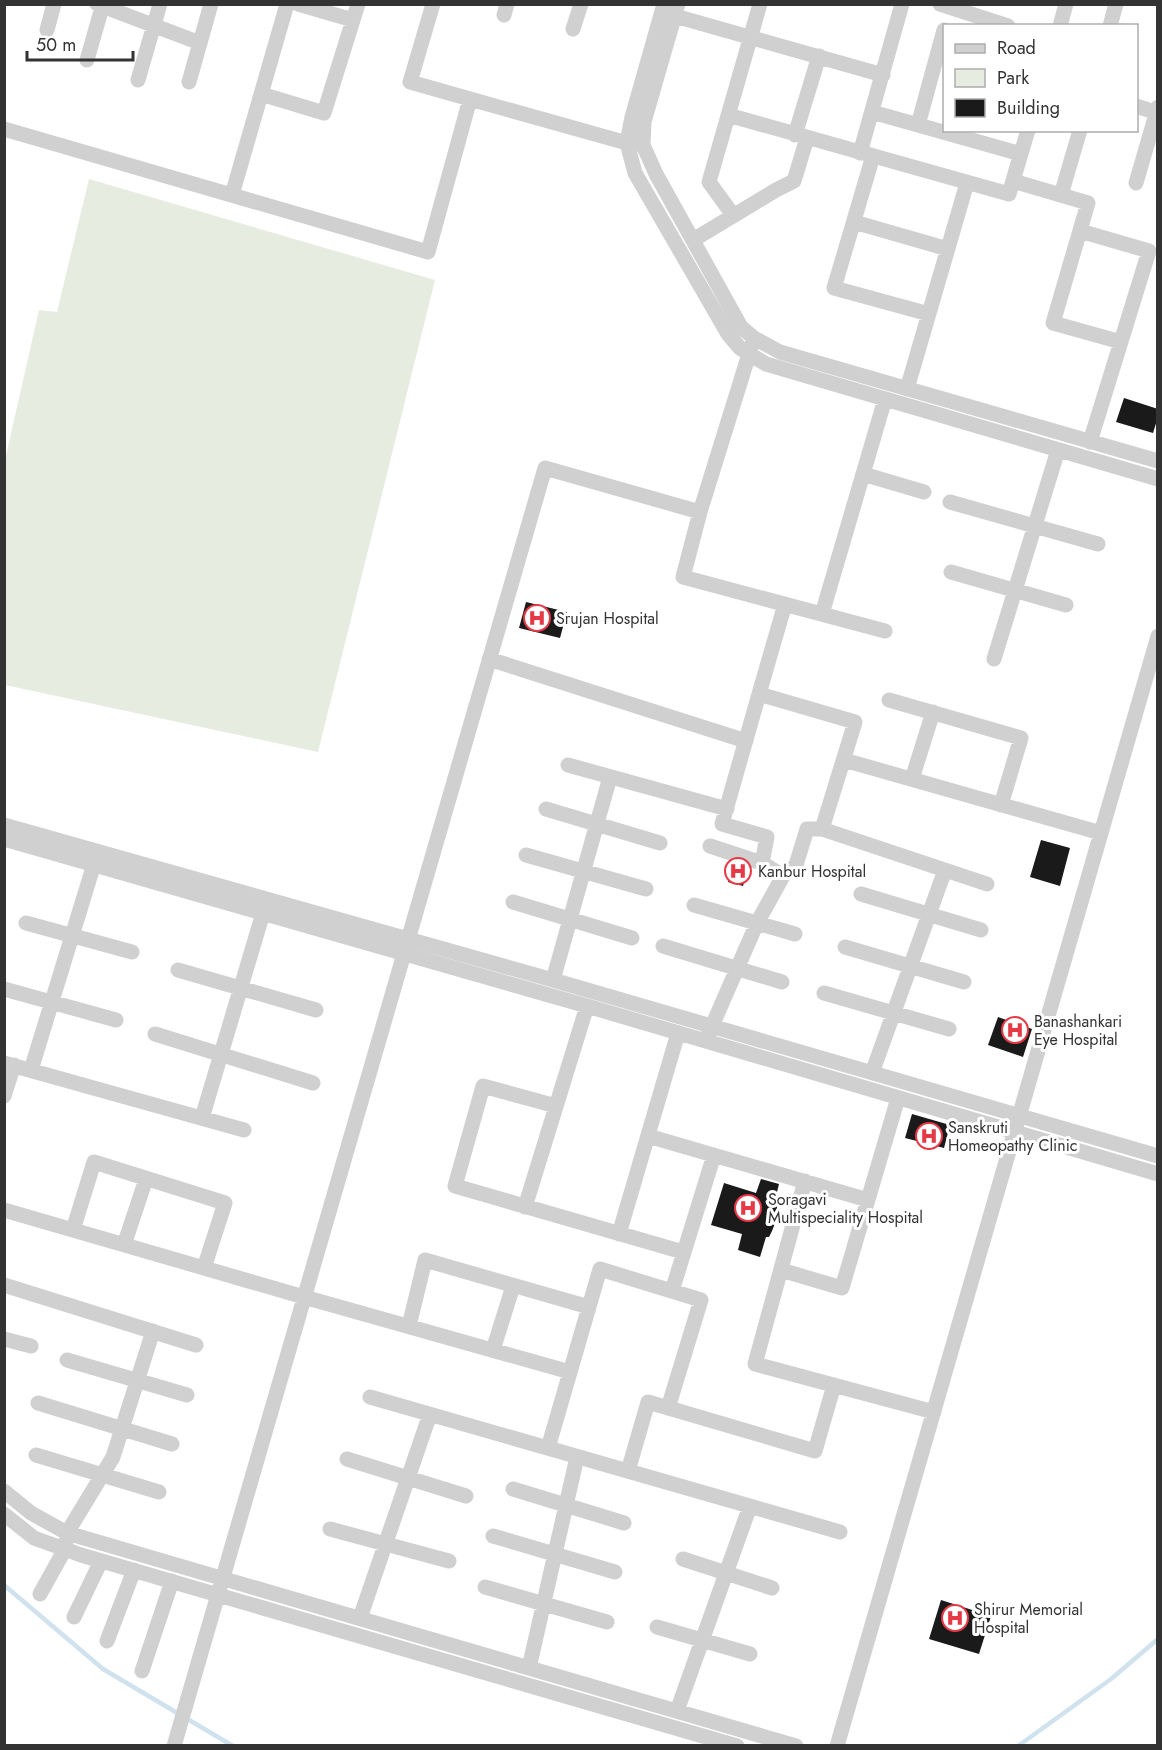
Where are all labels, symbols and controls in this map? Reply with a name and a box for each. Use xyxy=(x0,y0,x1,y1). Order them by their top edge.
scale bar xyxy=(27,24,134,62)
legend xyxy=(943,24,1138,132)
text: 50 m xyxy=(36,32,76,58)
text: Road xyxy=(997,35,1036,61)
text: Park xyxy=(997,65,1029,91)
text: Building xyxy=(997,95,1060,121)
hospital icon: Srujan Hospital xyxy=(522,603,552,633)
place label: Srujan Hospital xyxy=(556,607,659,630)
hospital icon: Kanbur Hospital xyxy=(723,856,753,886)
place label: Kanbur Hospital xyxy=(758,860,866,883)
place label: Banashankari Eye Hospital xyxy=(1034,1010,1122,1051)
hospital icon: Banashankari Eye Hospital xyxy=(1000,1015,1030,1045)
place label: Sanskruti Homeopathy Clinic xyxy=(948,1116,1077,1157)
hospital icon: Sanskruti Homeopathy Clinic xyxy=(914,1121,944,1151)
place label: Soragavi Multispeciality Hospital xyxy=(768,1188,923,1229)
hospital icon: Soragavi Multispeciality Hospital xyxy=(733,1193,763,1223)
place label: Shirur Memorial Hospital xyxy=(974,1598,1083,1639)
hospital icon: Shirur Memorial Hospital xyxy=(940,1603,970,1633)

